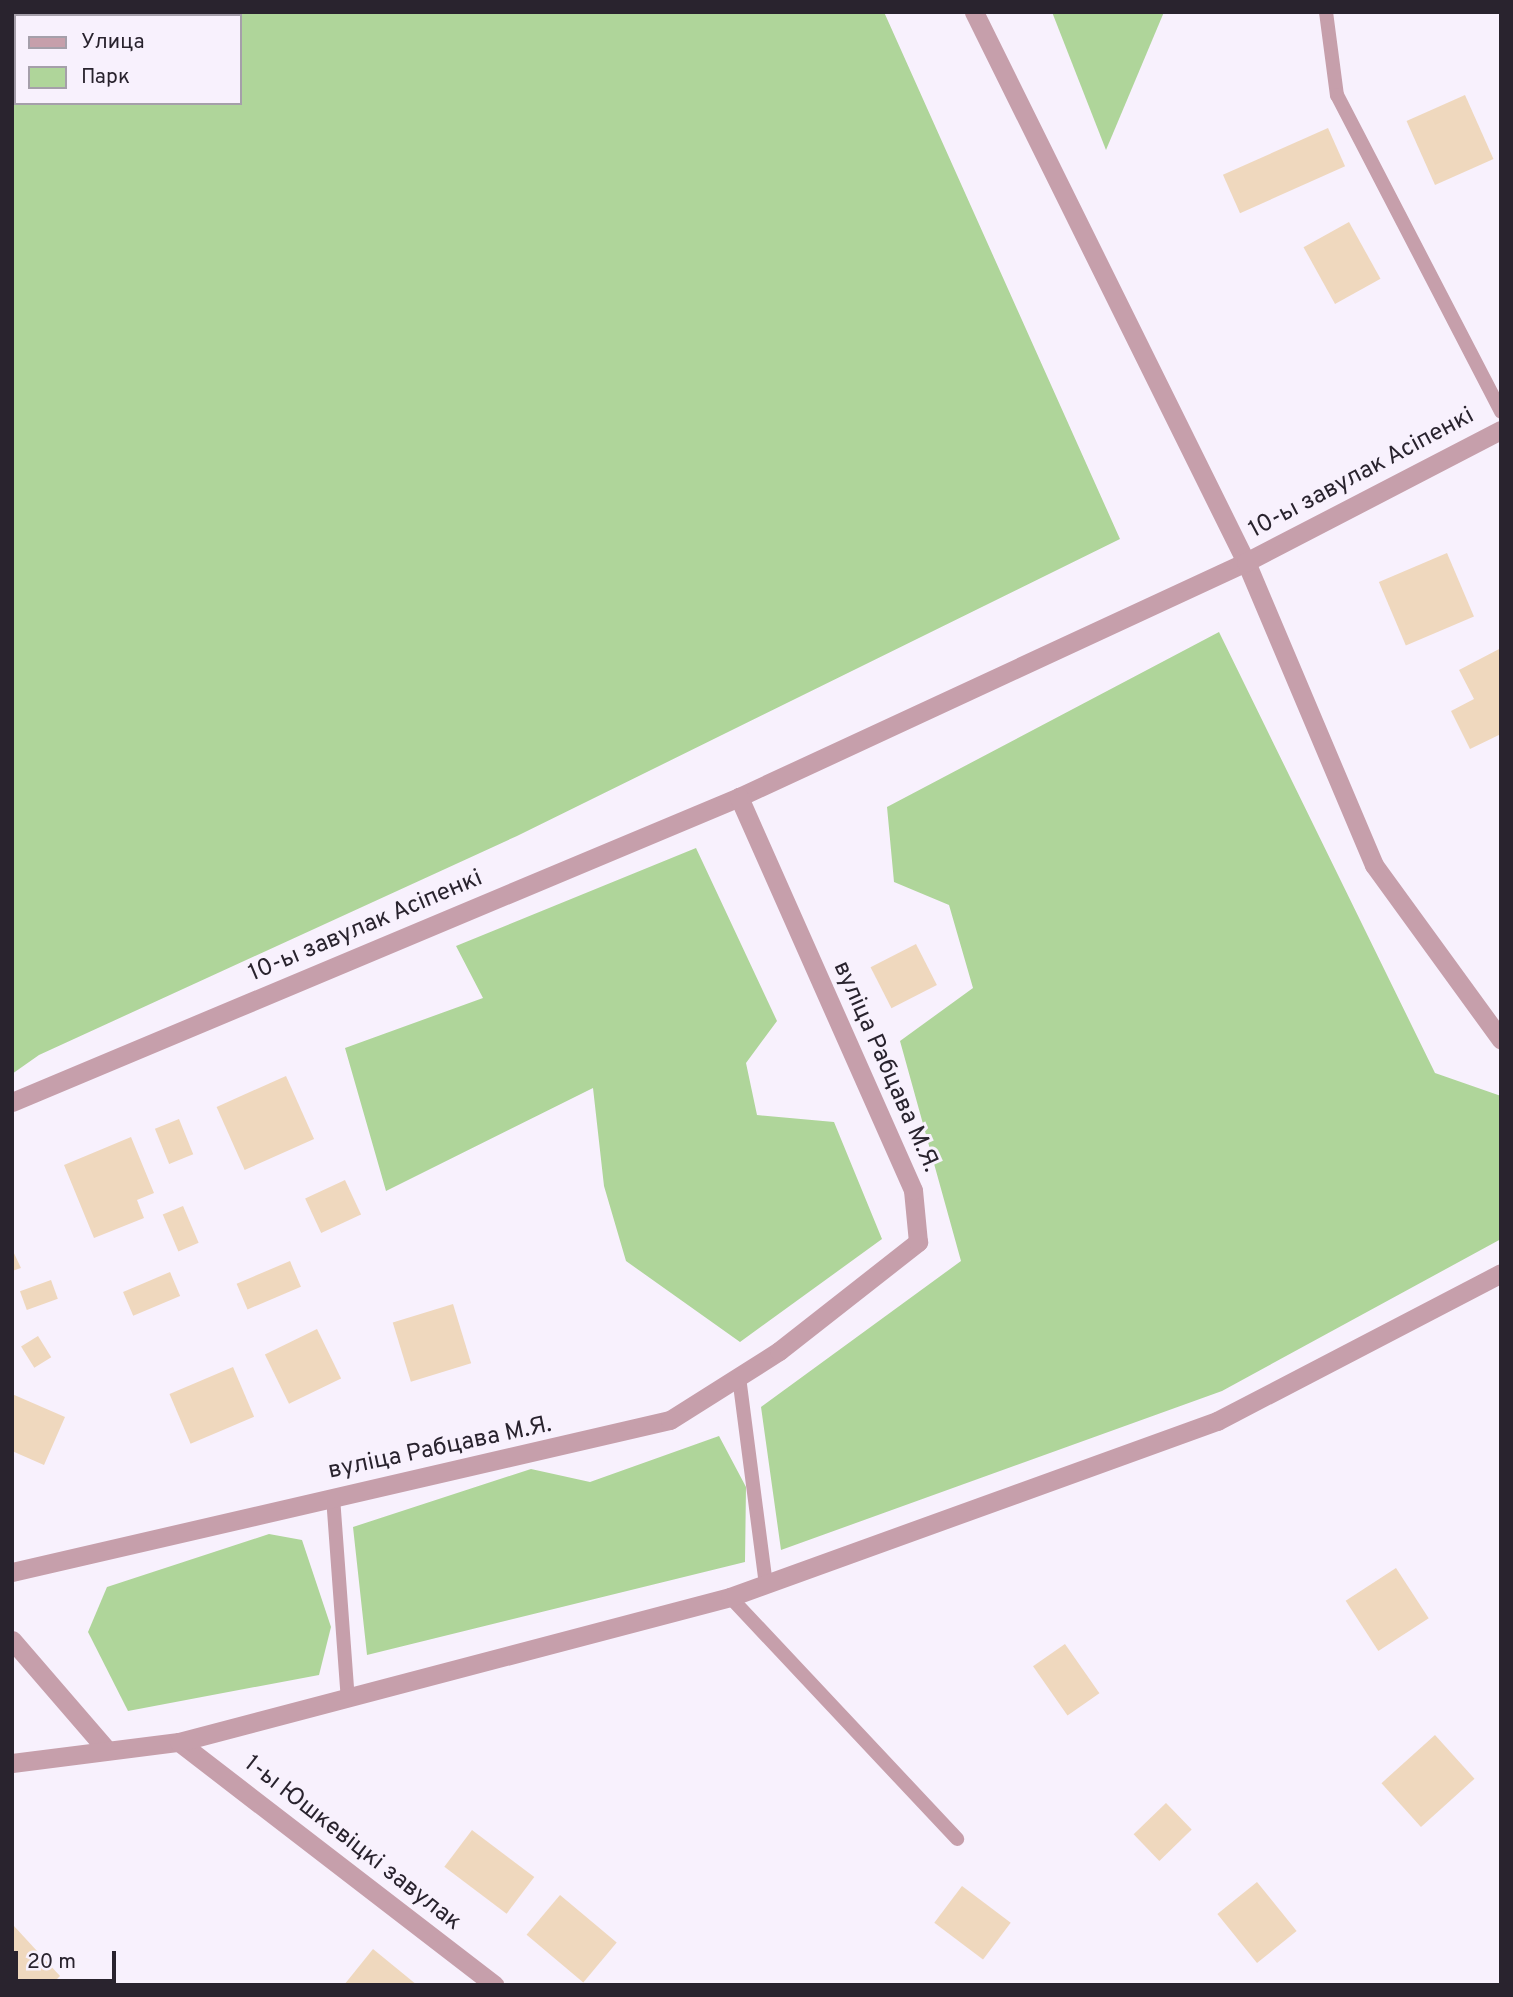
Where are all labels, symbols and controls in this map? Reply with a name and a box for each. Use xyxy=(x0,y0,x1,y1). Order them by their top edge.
legend xyxy=(14,14,242,105)
text: Улица xyxy=(81,29,145,56)
text: Парк xyxy=(81,64,130,91)
street label: 10-ы завулак Асіпенкі xyxy=(1244,402,1480,546)
street label: 10-ы завулак Асіпенкі xyxy=(244,865,488,989)
street label: вуліца Рабцава М.Я. xyxy=(826,957,944,1177)
street label: вуліца Рабцава М.Я. xyxy=(326,1411,554,1487)
street label: 1-ы Юшкевіцкі завулак xyxy=(238,1750,466,1938)
scale bar xyxy=(18,1938,119,1982)
text: 20 m xyxy=(27,1949,76,1976)

